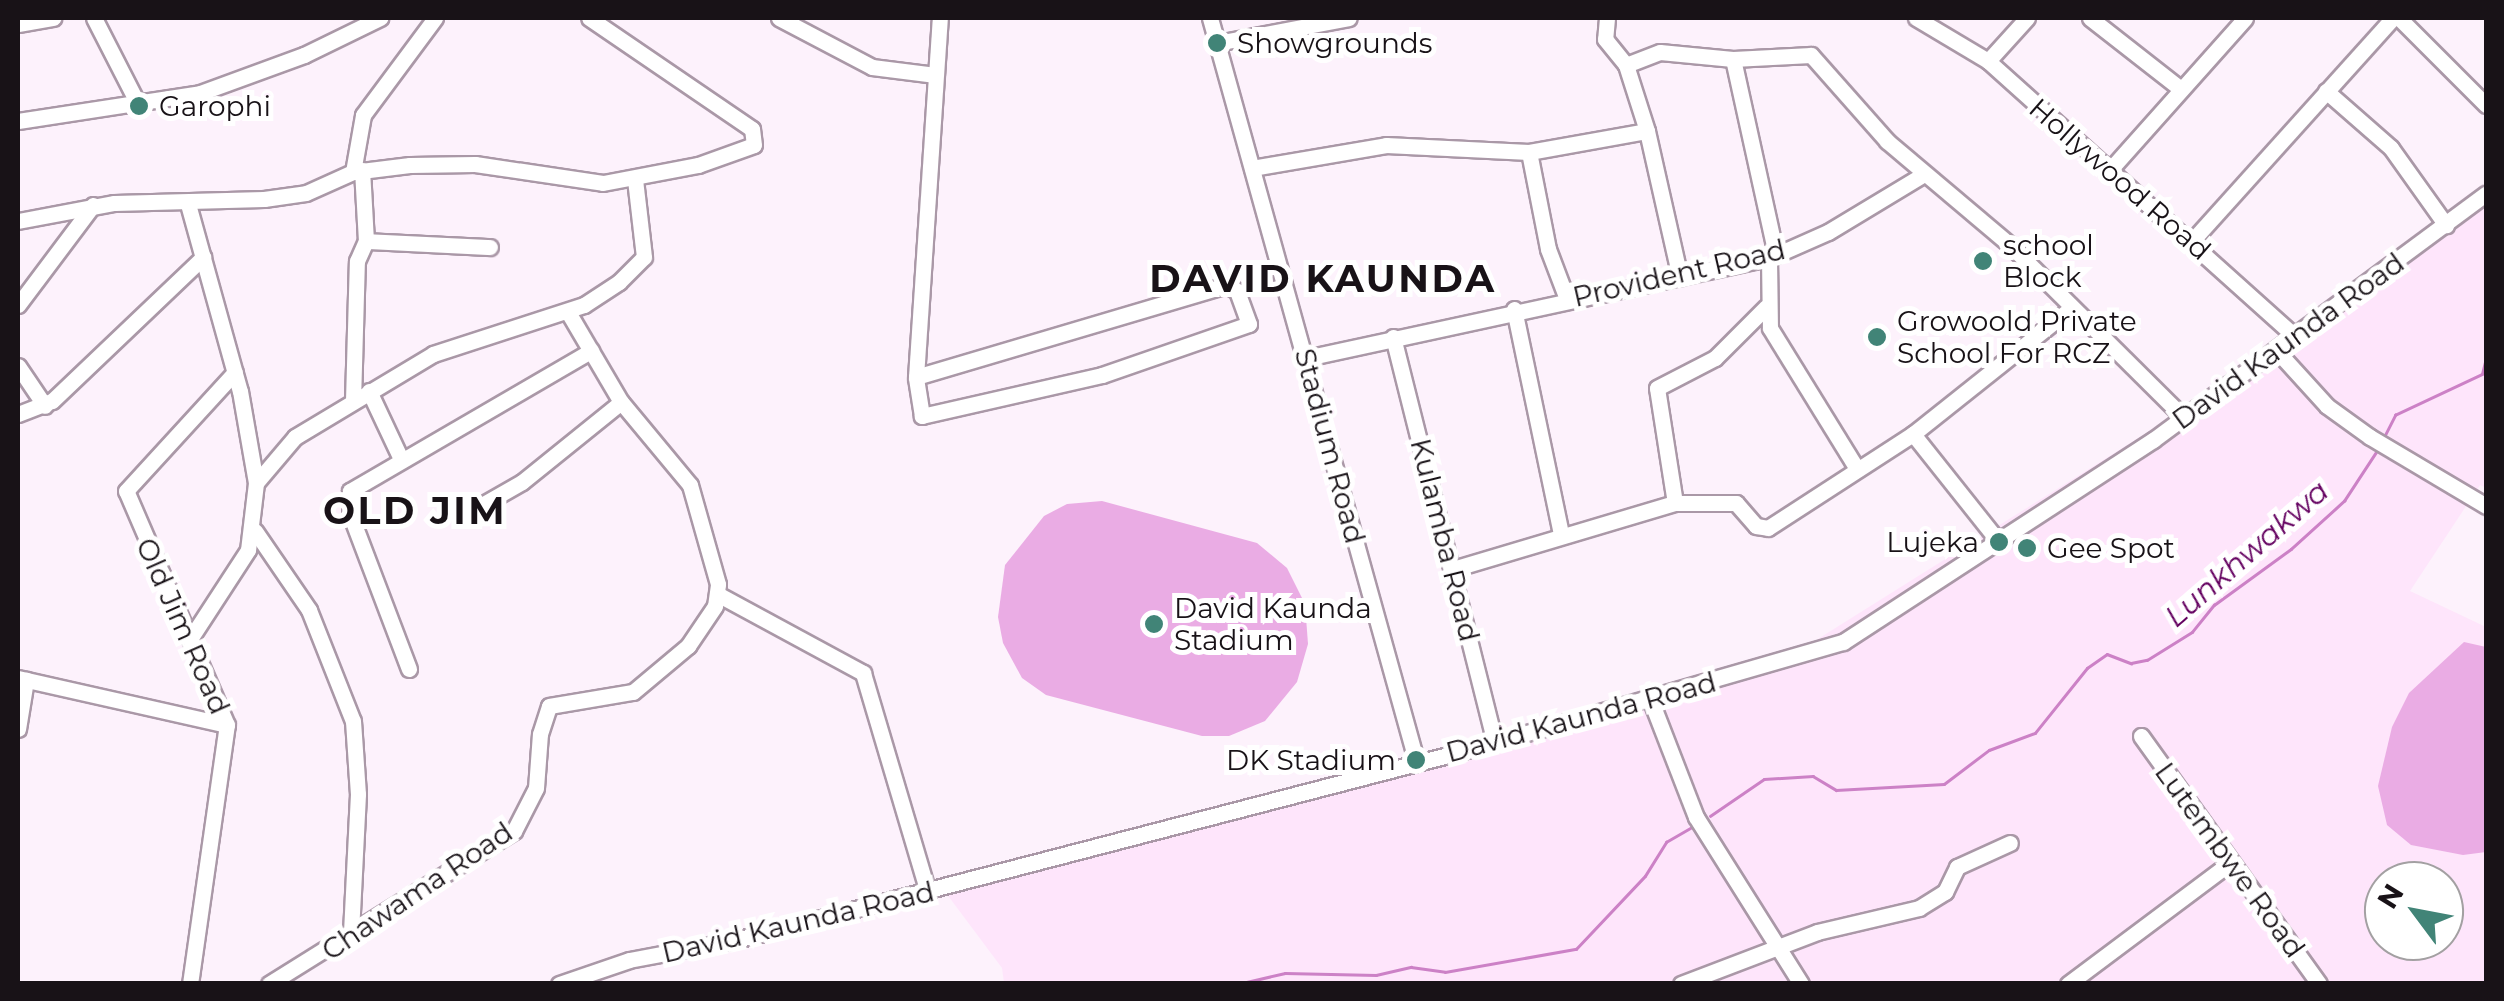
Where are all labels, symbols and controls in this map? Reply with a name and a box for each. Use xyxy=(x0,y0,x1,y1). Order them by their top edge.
place label: Showgrounds xyxy=(1237,26,1432,60)
marker: Showgrounds xyxy=(1206,32,1228,54)
place label: Garophi xyxy=(159,89,271,123)
street label: Hollywood Road xyxy=(2023,91,2217,267)
marker: Garophi xyxy=(128,95,150,117)
place label: school Block xyxy=(2003,228,2094,294)
street label: Provident Road xyxy=(1570,232,1788,314)
street label: David Kaunda Road xyxy=(2166,246,2410,436)
marker: school Block xyxy=(1972,250,1994,272)
district label: DAVID KAUNDA xyxy=(1149,256,1497,302)
place label: Growoold Private School For RCZ xyxy=(1897,304,2137,370)
marker: Growoold Private School For RCZ xyxy=(1866,326,1888,348)
street label: Stadium Road xyxy=(1288,345,1372,547)
street label: Kulamba Road xyxy=(1404,435,1486,645)
water label: Lunkhwakwa xyxy=(2158,473,2336,635)
district label: OLD JIM xyxy=(323,488,507,534)
place label: Lujeka xyxy=(1886,525,1979,559)
marker: Lujeka xyxy=(1988,531,2010,553)
place label: Gee Spot xyxy=(2047,531,2175,565)
street label: Old Jim Road xyxy=(129,533,237,719)
marker: Gee Spot xyxy=(2016,537,2038,559)
place label: David Kaunda Stadium xyxy=(1174,591,1372,657)
marker: David Kaunda Stadium xyxy=(1143,613,1165,635)
street label: David Kaunda Road xyxy=(1442,665,1720,769)
place label: DK Stadium xyxy=(1226,743,1396,777)
marker: DK Stadium xyxy=(1405,749,1427,771)
street label: Lutembwe Road xyxy=(2148,756,2312,964)
street label: Chawama Road xyxy=(315,815,519,967)
north arrow xyxy=(2364,861,2464,961)
street label: David Kaunda Road xyxy=(659,874,937,970)
text: N xyxy=(2370,878,2411,915)

